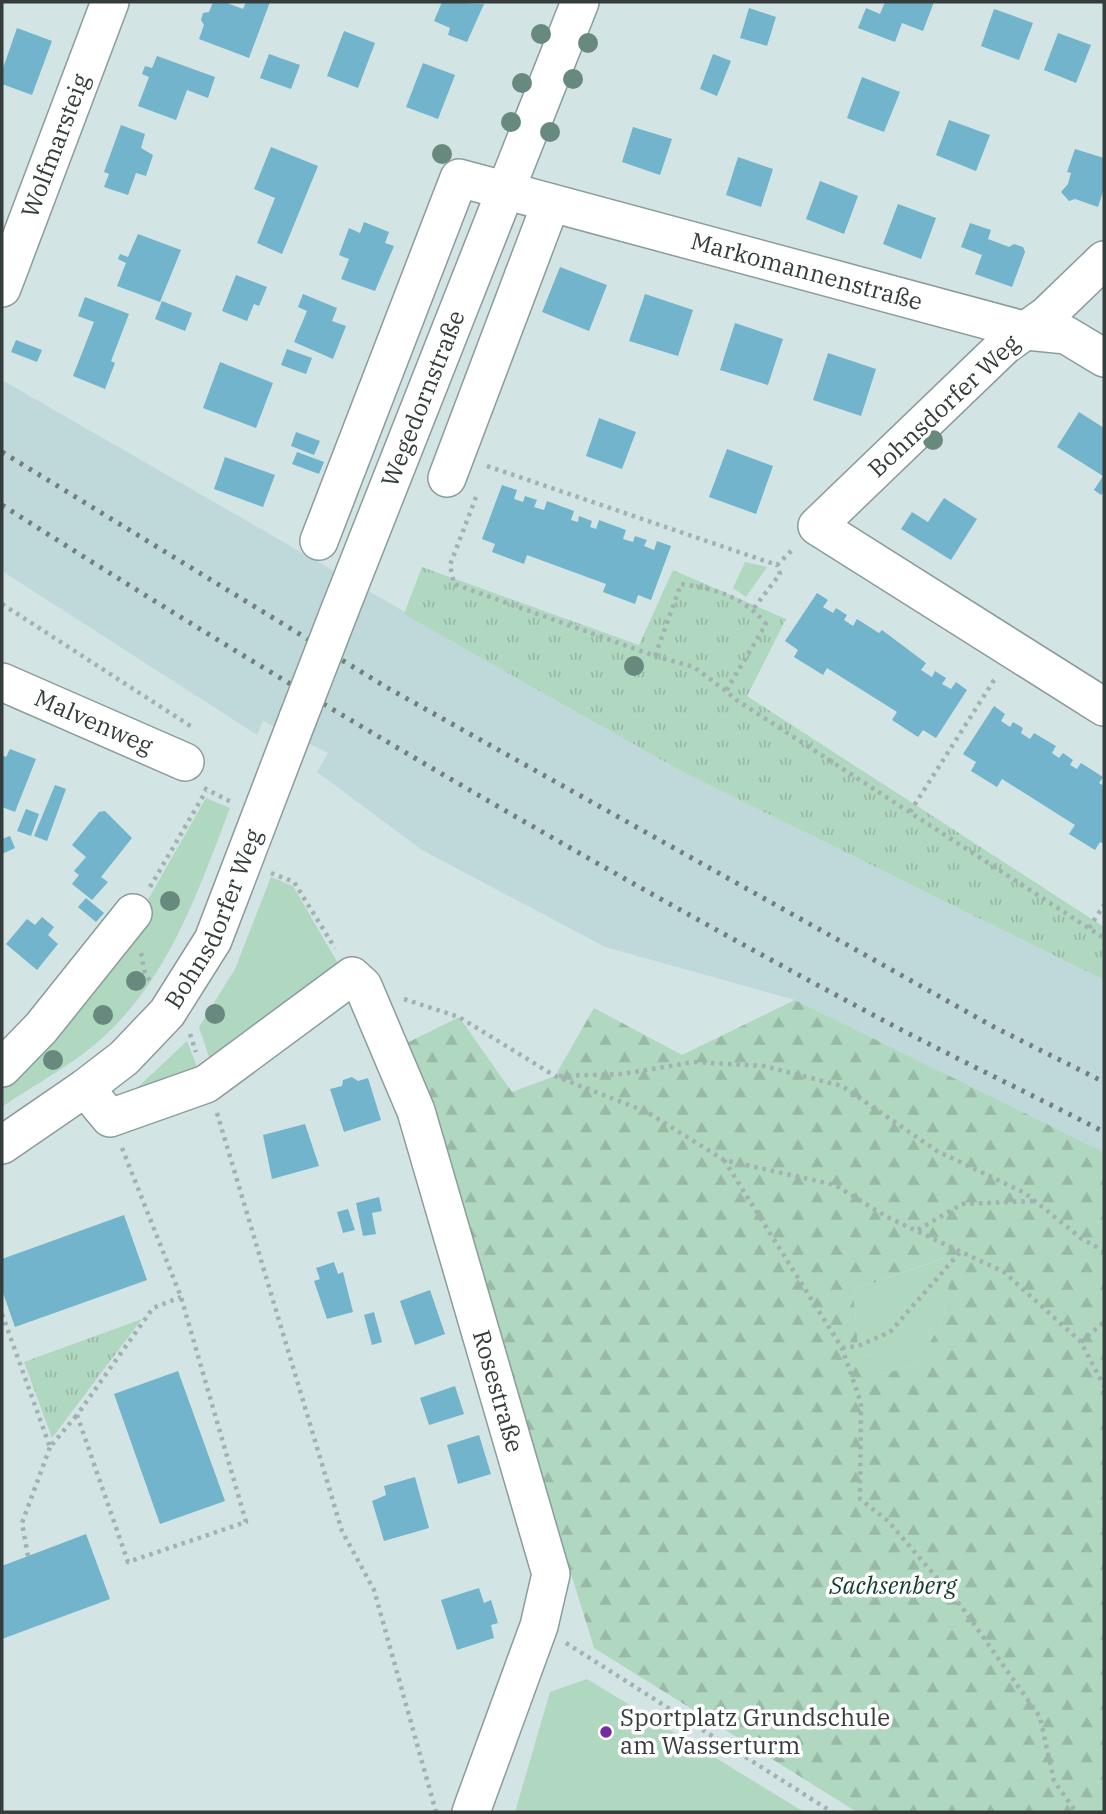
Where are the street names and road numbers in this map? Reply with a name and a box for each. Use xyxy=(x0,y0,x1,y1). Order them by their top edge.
street label: Wolfmarsteig xyxy=(13,69,96,222)
street label: Markomannenstraße xyxy=(687,224,926,317)
street label: Wegedornstraße xyxy=(373,305,472,491)
street label: Bohnsdorfer Weg xyxy=(861,327,1026,484)
street label: Malvenweg xyxy=(30,681,158,761)
street label: Bohnsdorfer Weg xyxy=(157,824,269,1014)
street label: Rosestraße xyxy=(466,1326,532,1456)

